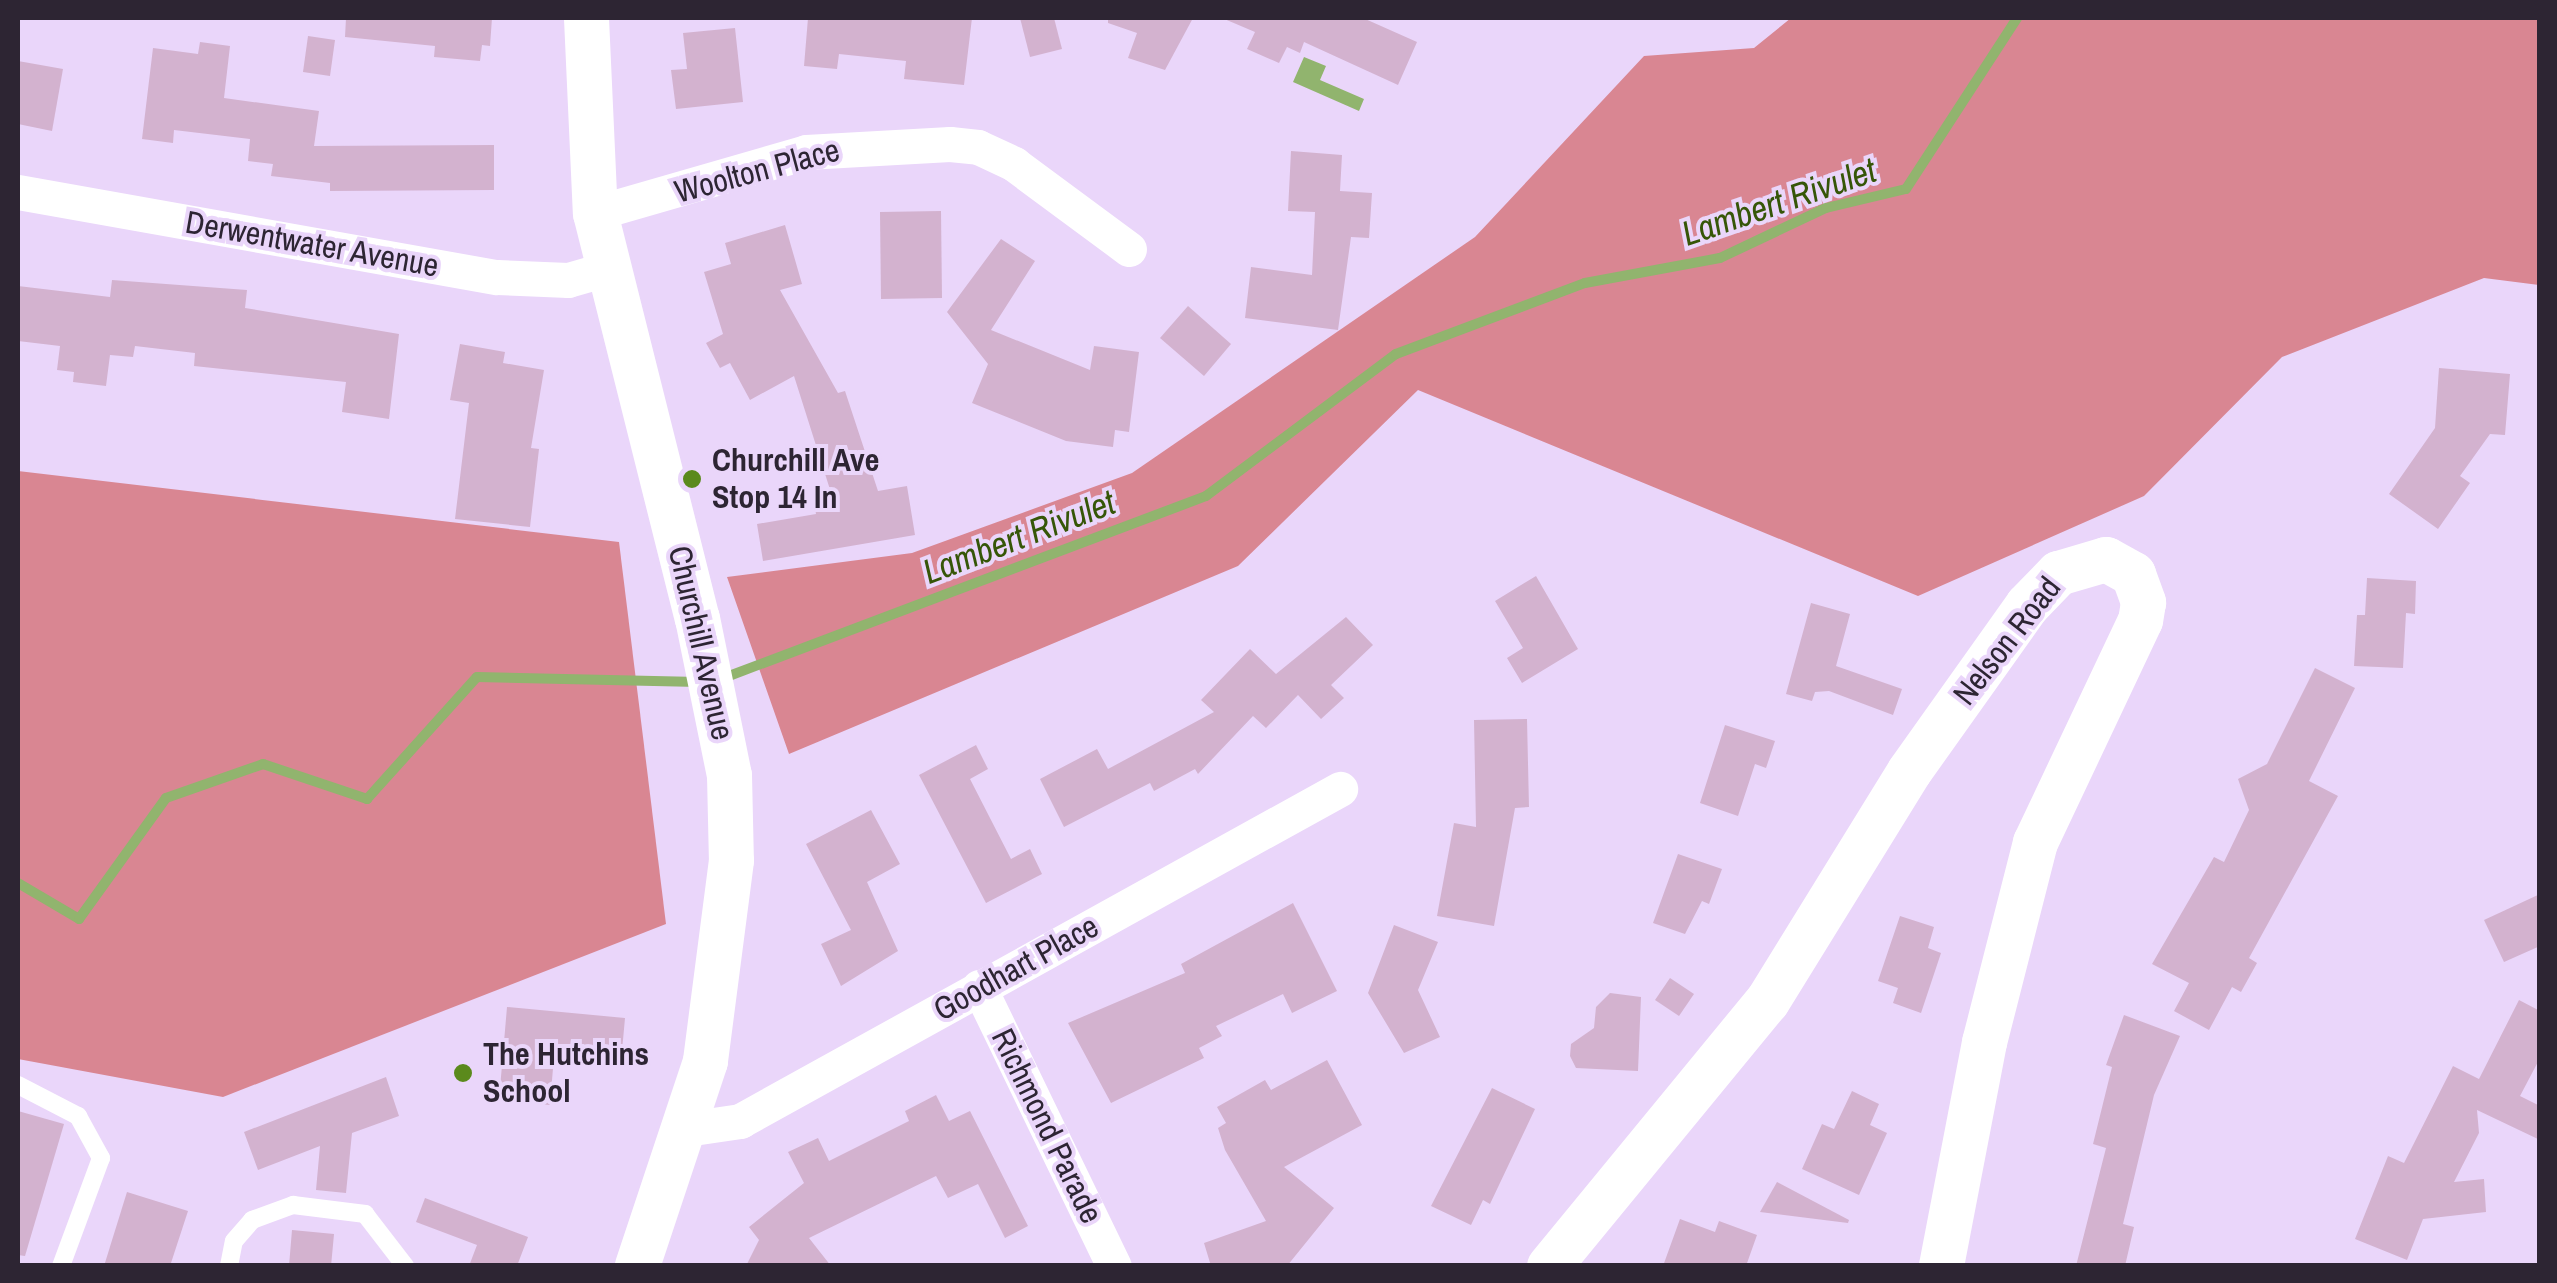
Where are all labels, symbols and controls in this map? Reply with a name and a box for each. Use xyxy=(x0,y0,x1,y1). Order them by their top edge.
street label: Woolton Place xyxy=(671,131,843,211)
water label: Lambert Rivulet xyxy=(1676,149,1882,255)
street label: Derwentwater Avenue xyxy=(182,203,442,285)
place label: Churchill Ave Stop 14 In xyxy=(712,442,880,517)
marker: Churchill Ave Stop 14 In xyxy=(681,468,703,490)
water label: Lambert Rivulet xyxy=(917,481,1121,593)
street label: Churchill Avenue xyxy=(660,542,742,744)
street label: Nelson Road xyxy=(1945,569,2069,713)
street label: Goodhart Place xyxy=(927,907,1105,1029)
street label: Richmond Parade xyxy=(983,1023,1111,1229)
place label: The Hutchins School xyxy=(483,1036,649,1111)
marker: The Hutchins School xyxy=(452,1062,474,1084)

